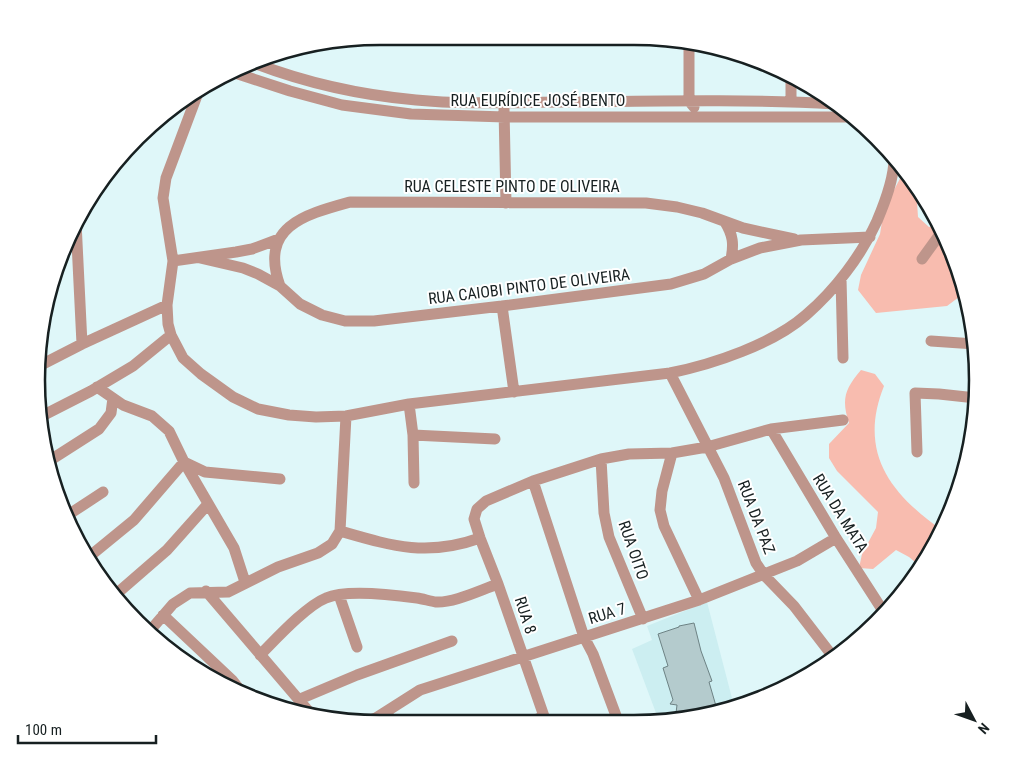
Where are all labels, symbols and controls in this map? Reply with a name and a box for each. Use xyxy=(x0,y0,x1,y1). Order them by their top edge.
street label: RUA EURÍDICE JOSÉ BENTO xyxy=(451,91,625,110)
street label: RUA CELESTE PINTO DE OLIVEIRA xyxy=(404,177,620,196)
street label: RUA CAIOBI PINTO DE OLIVEIRA xyxy=(427,265,631,308)
street label: RUA DA MATA xyxy=(809,470,872,556)
street label: RUA DA PAZ xyxy=(734,478,779,557)
street label: RUA OITO xyxy=(615,518,652,582)
street label: RUA 8 xyxy=(511,594,540,636)
street label: RUA 7 xyxy=(586,599,628,628)
north arrow xyxy=(949,695,999,745)
scale bar xyxy=(18,712,155,744)
text: N xyxy=(975,720,993,737)
text: 100 m xyxy=(25,721,62,739)

